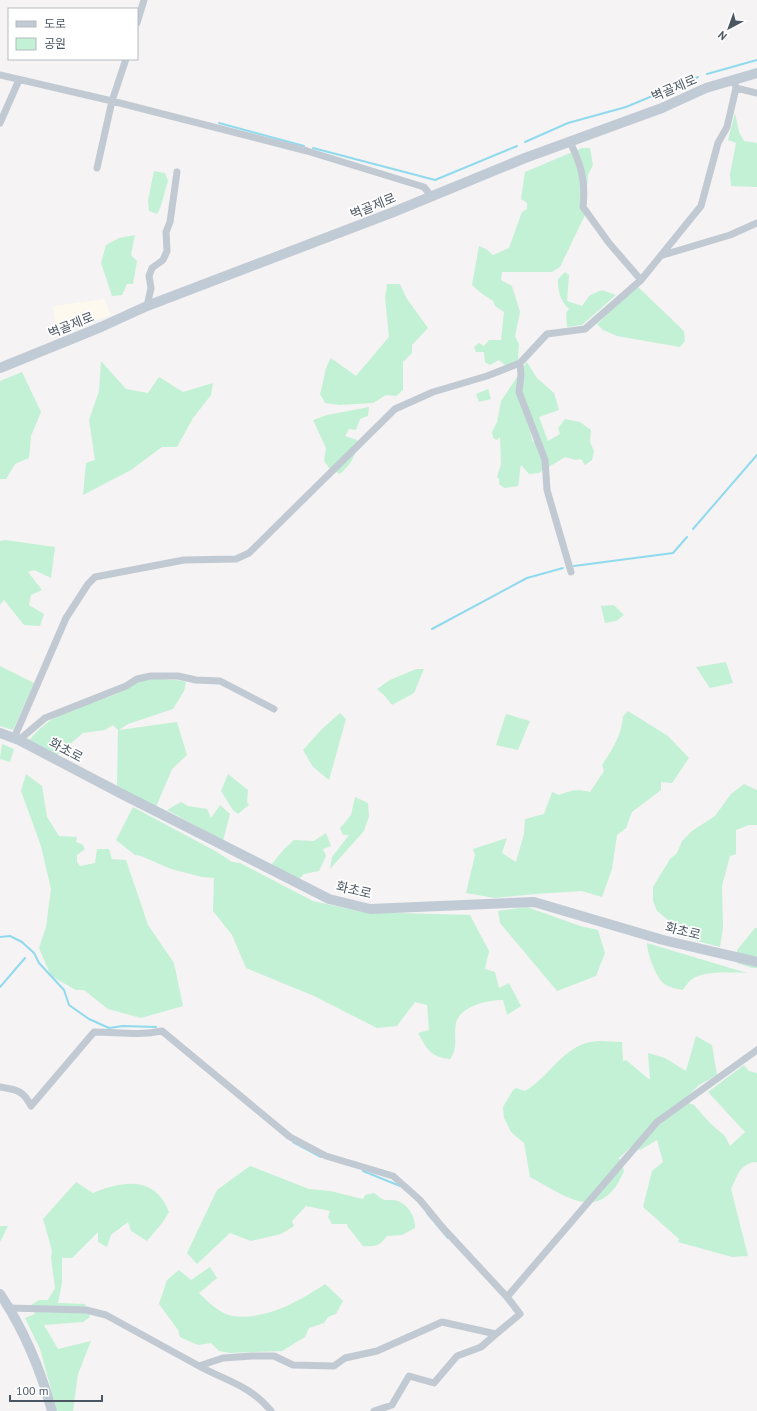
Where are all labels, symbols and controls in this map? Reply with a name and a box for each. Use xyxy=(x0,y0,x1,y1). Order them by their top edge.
legend xyxy=(8,8,138,60)
north arrow xyxy=(709,8,749,48)
text: 도로 xyxy=(44,16,66,31)
text: N xyxy=(715,28,730,43)
text: 공원 xyxy=(44,36,66,51)
street label: 벽골제로 xyxy=(649,71,699,105)
street label: 벽골제로 xyxy=(348,189,398,223)
street label: 벽골제로 xyxy=(46,308,96,342)
street label: 화초로 xyxy=(46,734,86,766)
street label: 화초로 xyxy=(335,878,373,902)
street label: 화초로 xyxy=(664,918,702,944)
scale bar xyxy=(10,1377,102,1403)
text: 100 m xyxy=(16,1383,49,1398)

